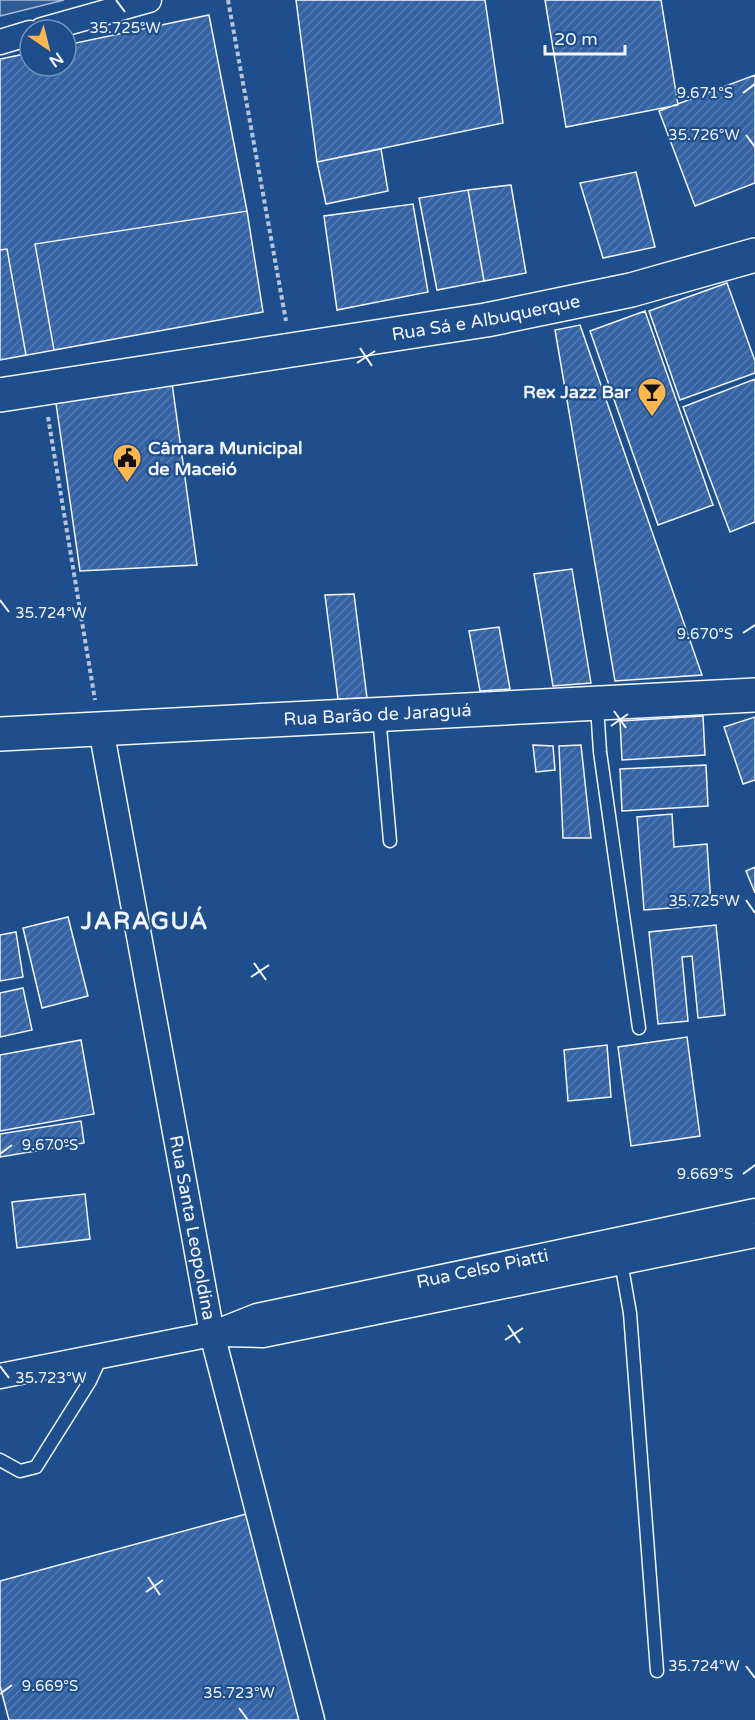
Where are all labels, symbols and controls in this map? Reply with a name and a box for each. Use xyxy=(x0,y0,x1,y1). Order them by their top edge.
north arrow xyxy=(18,18,78,78)
scale bar xyxy=(545,18,624,56)
text: 35.725°W xyxy=(89,19,161,37)
text: 20 m xyxy=(554,28,598,50)
text: N xyxy=(45,48,67,71)
text: 9.671°S xyxy=(677,84,733,102)
text: 35.726°W xyxy=(668,126,740,144)
street label: Rua Sá e Albuquerque xyxy=(390,290,582,345)
bar icon: Rex Jazz Bar xyxy=(636,376,668,418)
place label: Rex Jazz Bar xyxy=(523,381,632,403)
place label: Câmara Municipal de Maceió xyxy=(148,437,303,480)
public building icon: Câmara Municipal de Maceió xyxy=(111,442,143,484)
text: 35.724°W xyxy=(15,604,87,622)
text: 9.670°S xyxy=(677,625,733,643)
street label: Rua Barão de Jaraguá xyxy=(283,699,472,730)
text: 35.725°W xyxy=(668,892,740,910)
district label: JARAGUÁ xyxy=(80,906,209,936)
street label: Rua Santa Leopoldina xyxy=(165,1133,220,1322)
text: 9.670°S xyxy=(22,1136,78,1154)
text: 9.669°S xyxy=(677,1165,733,1183)
street label: Rua Celso Piatti xyxy=(414,1244,550,1293)
text: 35.723°W xyxy=(15,1369,87,1387)
text: 35.724°W xyxy=(668,1657,740,1675)
text: 9.669°S xyxy=(22,1677,78,1695)
text: 35.723°W xyxy=(203,1684,275,1702)

